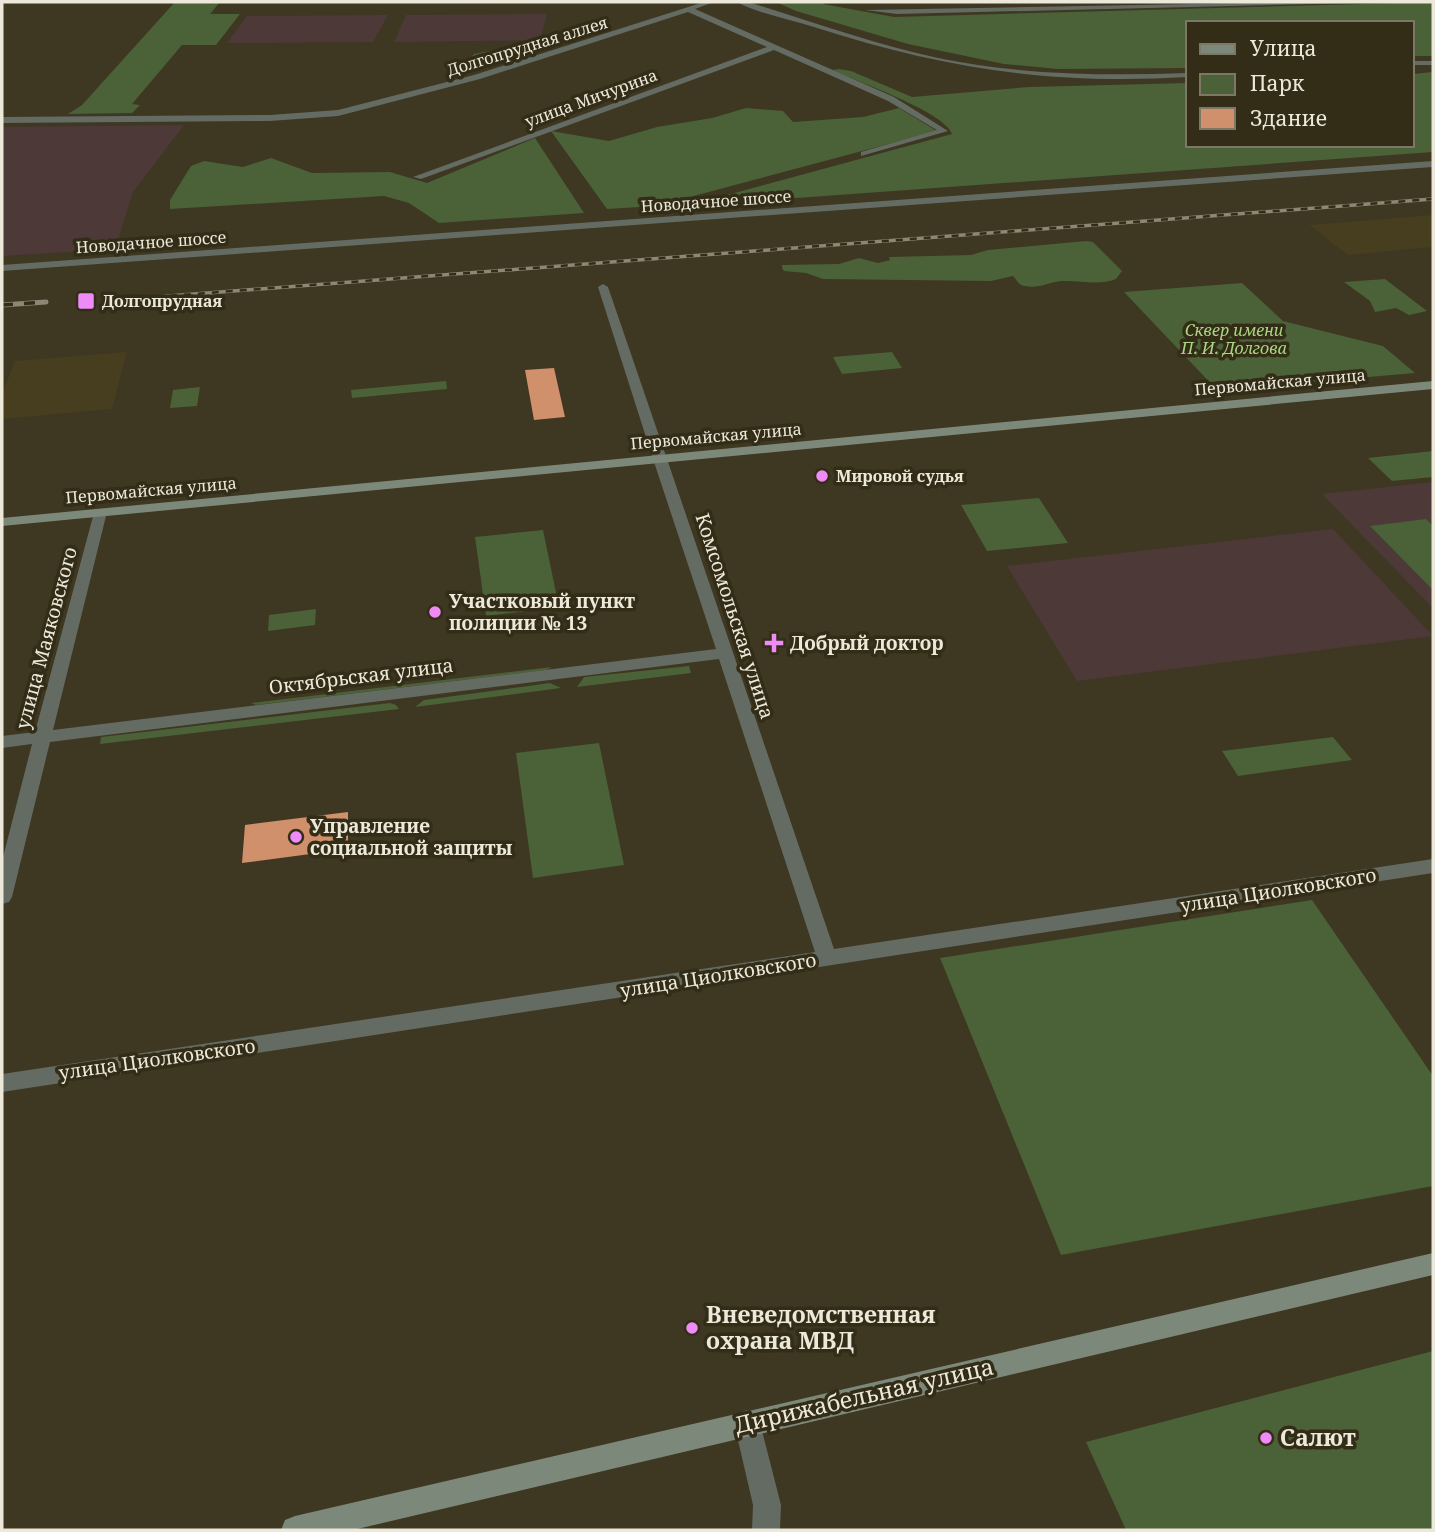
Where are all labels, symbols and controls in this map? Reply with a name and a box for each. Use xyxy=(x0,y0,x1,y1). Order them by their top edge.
street label: Долгопрудная аллея xyxy=(444,11,610,81)
legend xyxy=(1186,21,1414,147)
text: Улица xyxy=(1250,34,1317,62)
street label: улица Мичурина xyxy=(522,64,660,132)
text: Парк xyxy=(1250,69,1305,97)
text: Здание xyxy=(1250,104,1327,132)
street label: Новодачное шоссе xyxy=(640,185,792,217)
street label: Новодачное шоссе xyxy=(75,226,227,258)
place label: Долгопрудная xyxy=(102,290,222,312)
marker: Долгопрудная xyxy=(76,291,96,311)
park label: Сквер имени П. И. Долгова xyxy=(1180,319,1287,359)
street label: Первомайская улица xyxy=(1194,364,1366,400)
street label: Первомайская улица xyxy=(630,418,802,454)
place label: Мировой судья xyxy=(836,465,964,487)
marker: Мировой судья xyxy=(814,468,830,484)
street label: Первомайская улица xyxy=(65,472,237,508)
street label: Комсомольская улица xyxy=(689,510,781,722)
street label: улица Маяковского xyxy=(9,544,83,732)
place label: Участковый пункт полиции № 13 xyxy=(449,588,636,636)
marker: Участковый пункт полиции № 13 xyxy=(427,604,443,620)
place label: Добрый доктор xyxy=(790,630,944,656)
marker: Добрый доктор xyxy=(764,633,784,653)
street label: Октябрьская улица xyxy=(267,652,455,700)
place label: Управление социальной защиты xyxy=(310,813,513,861)
marker: Управление социальной защиты xyxy=(288,829,304,845)
street label: улица Циолковского xyxy=(1178,862,1378,918)
street label: улица Циолковского xyxy=(618,947,818,1003)
street label: улица Циолковского xyxy=(57,1032,257,1086)
place label: Вневедомственная охрана МВД xyxy=(706,1298,936,1356)
marker: Вневедомственная охрана МВД xyxy=(684,1320,700,1336)
street label: Дирижабельная улица xyxy=(731,1350,997,1440)
place label: Салют xyxy=(1280,1421,1356,1453)
marker: Салют xyxy=(1258,1430,1274,1446)

